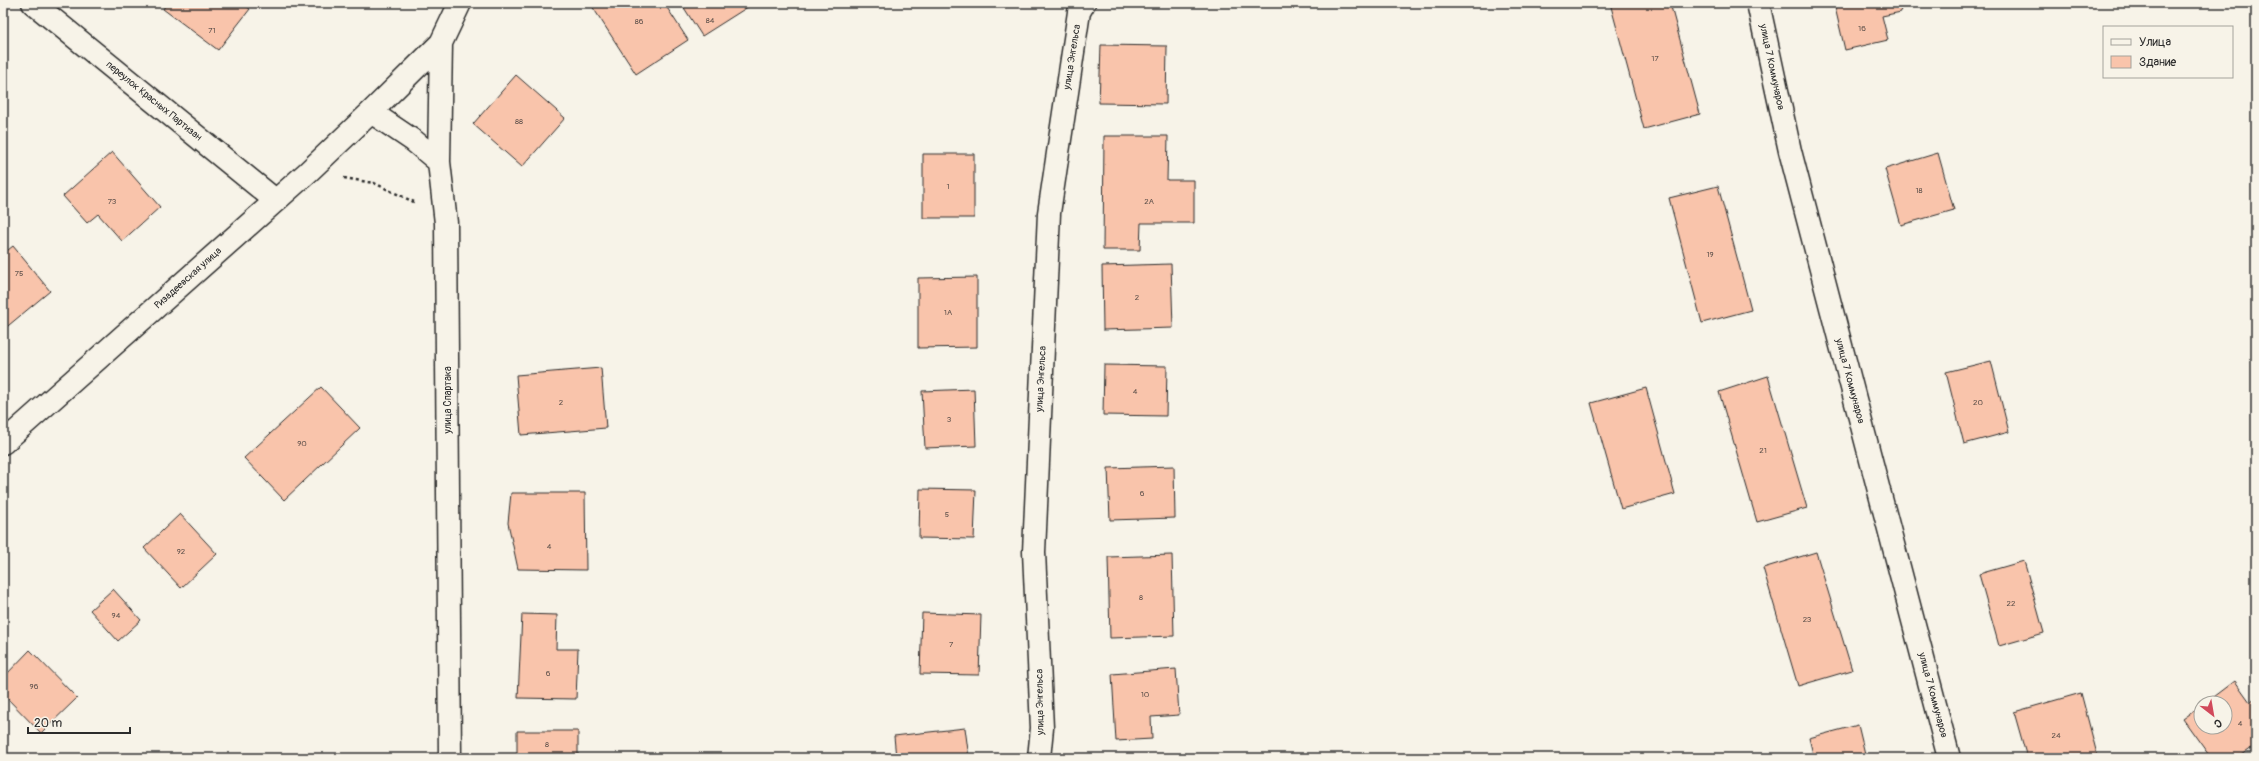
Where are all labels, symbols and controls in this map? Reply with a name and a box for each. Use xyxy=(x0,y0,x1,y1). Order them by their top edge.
house number: 84 xyxy=(706,16,715,25)
house number: 86 xyxy=(635,17,644,26)
street label: улица 7 Коммунаров xyxy=(1757,22,1787,111)
street label: улица Энгельса xyxy=(1061,23,1083,92)
house number: 16 xyxy=(1858,24,1866,33)
house number: 71 xyxy=(208,26,216,35)
legend xyxy=(2103,26,2233,78)
text: Улица xyxy=(2139,35,2171,50)
house number: 17 xyxy=(1651,54,1659,63)
text: Здание xyxy=(2139,55,2176,70)
street label: переулок Красных Партизан xyxy=(104,59,204,143)
house number: 88 xyxy=(515,117,523,126)
house number: 1 xyxy=(946,182,950,191)
house number: 18 xyxy=(1915,186,1923,195)
house number: 73 xyxy=(108,197,117,206)
house number: 2А xyxy=(1144,197,1154,206)
street label: Ризадеевская улица xyxy=(152,244,224,311)
house number: 19 xyxy=(1706,250,1714,259)
house number: 75 xyxy=(15,269,23,278)
house number: 2 xyxy=(1135,293,1140,302)
house number: 1А xyxy=(944,308,952,317)
street label: улица 7 Коммунаров xyxy=(1833,336,1867,425)
street label: улица Энгельса xyxy=(1033,345,1049,413)
street label: улица Спартака xyxy=(442,366,454,435)
house number: 4 xyxy=(1133,387,1138,396)
house number: 2 xyxy=(559,398,564,407)
house number: 20 xyxy=(1973,398,1984,407)
house number: 3 xyxy=(947,415,952,424)
house number: 90 xyxy=(297,439,307,448)
house number: 21 xyxy=(1759,446,1767,455)
house number: 6 xyxy=(1140,489,1145,498)
house number: 5 xyxy=(945,510,949,519)
house number: 4 xyxy=(547,542,552,551)
house number: 92 xyxy=(177,547,186,556)
house number: 8 xyxy=(1139,593,1143,602)
house number: 22 xyxy=(2007,599,2016,608)
house number: 94 xyxy=(112,611,121,620)
house number: 23 xyxy=(1803,615,1812,624)
house number: 7 xyxy=(949,640,954,649)
street label: улица 7 Коммунаров xyxy=(1916,650,1950,739)
house number: 6 xyxy=(546,669,551,678)
street label: улица Энгельса xyxy=(1033,669,1047,736)
house number: 96 xyxy=(30,682,39,691)
house number: 10 xyxy=(1141,690,1150,699)
north arrow xyxy=(2193,695,2233,735)
scale bar xyxy=(28,709,130,735)
text: 20 m xyxy=(34,716,63,731)
text: С xyxy=(2211,716,2224,731)
house number: 4 xyxy=(2238,719,2243,728)
house number: 24 xyxy=(2051,731,2061,740)
house number: 8 xyxy=(545,740,549,749)

